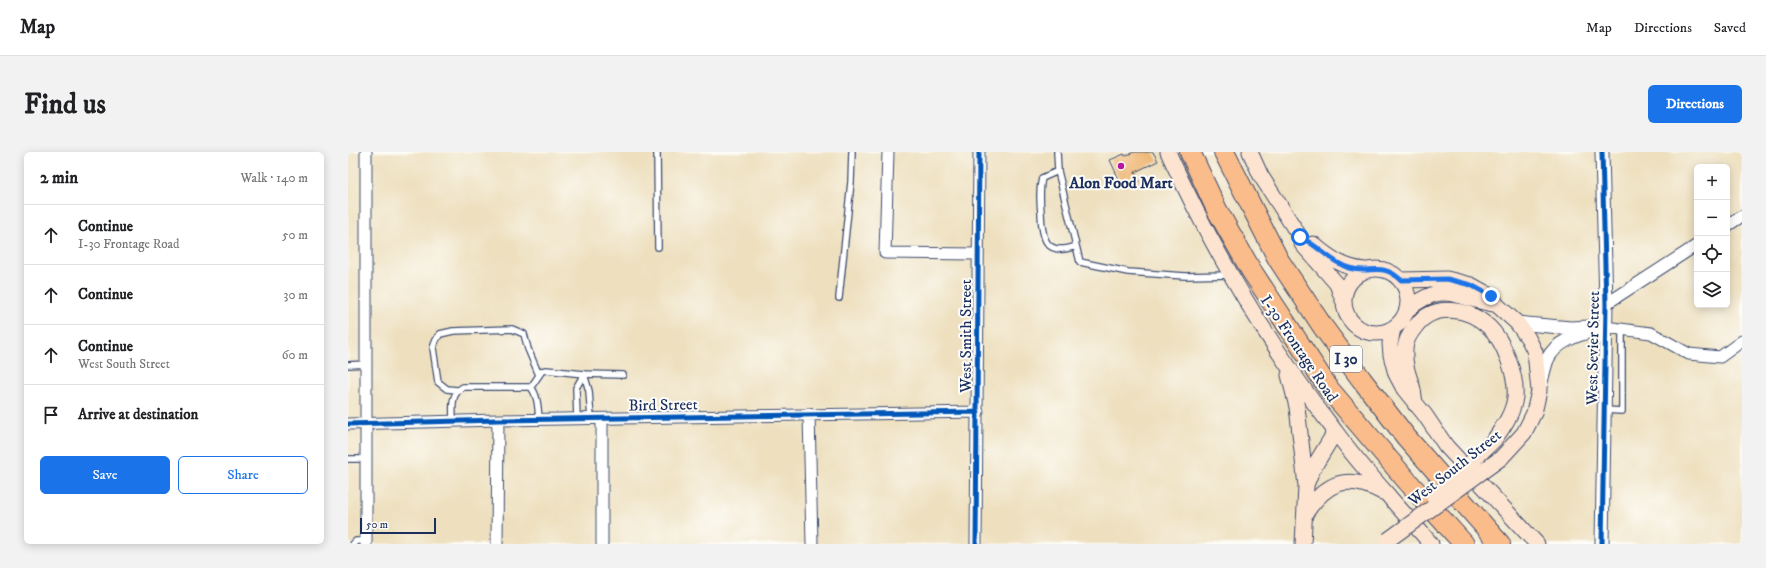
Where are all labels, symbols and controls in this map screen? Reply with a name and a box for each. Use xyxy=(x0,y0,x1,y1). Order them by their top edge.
text: Map xyxy=(20,16,55,39)
text: Map xyxy=(1586,19,1612,37)
text: Directions xyxy=(1634,19,1692,37)
text: Saved xyxy=(1714,19,1746,37)
button: Directions xyxy=(1648,85,1742,123)
text: Find us xyxy=(24,87,106,122)
marker: Alon Food Mart xyxy=(1116,161,1126,171)
map controls xyxy=(1694,164,1730,308)
button: + xyxy=(1694,164,1730,200)
text: 2 min xyxy=(40,167,78,189)
text: Walk · 140 m xyxy=(240,170,308,186)
place label: Alon Food Mart xyxy=(1068,173,1174,193)
button: − xyxy=(1694,200,1730,236)
text: Continue xyxy=(78,217,133,236)
icon: ahead xyxy=(40,224,62,246)
text: 50 m xyxy=(282,227,308,243)
route start xyxy=(1291,228,1309,246)
text: I-30 Frontage Road xyxy=(78,236,180,252)
button: locate xyxy=(1694,236,1730,272)
button: layers xyxy=(1694,272,1730,308)
street label: West Smith Street xyxy=(956,279,976,394)
icon: ahead xyxy=(40,284,62,306)
text: Continue xyxy=(78,285,133,304)
text: 30 m xyxy=(284,287,308,303)
route end xyxy=(1482,287,1500,305)
street label: I-30 Frontage Road xyxy=(1256,291,1342,406)
street label: West Sevier Street xyxy=(1582,291,1604,406)
text: Continue xyxy=(78,337,133,356)
icon: ahead xyxy=(40,344,62,366)
road number: I 30 xyxy=(1330,346,1362,372)
text: 60 m xyxy=(282,347,308,363)
text: West South Street xyxy=(78,356,170,372)
street label: Bird Street xyxy=(628,394,698,416)
icon: arrive xyxy=(40,404,62,426)
text: Arrive at destination xyxy=(78,405,198,424)
street label: West South Street xyxy=(1403,425,1505,511)
button: Save xyxy=(40,456,170,494)
button: Share xyxy=(178,456,308,494)
scale bar xyxy=(360,516,436,535)
text: 50 m xyxy=(366,518,388,532)

